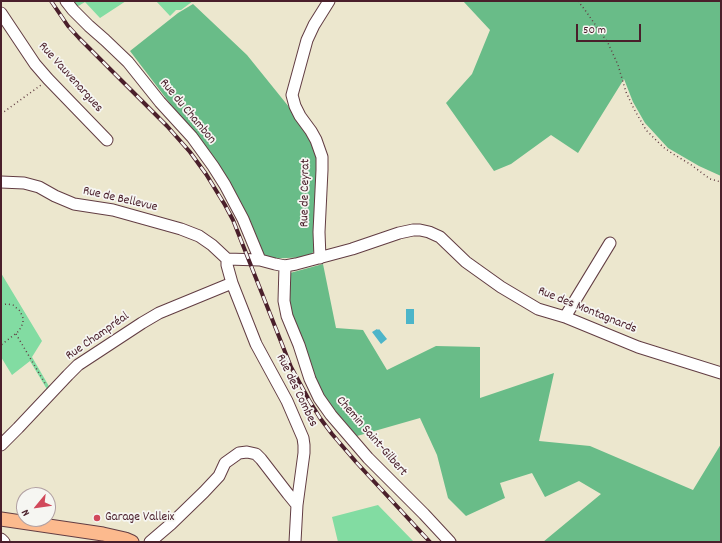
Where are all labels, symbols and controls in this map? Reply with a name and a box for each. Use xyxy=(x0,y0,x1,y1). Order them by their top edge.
scale bar xyxy=(578,16,643,42)
text: 50 m xyxy=(583,22,606,39)
street label: Rue Vauvenargues xyxy=(34,40,106,116)
street label: Rue du Chambon xyxy=(155,76,219,148)
street label: Rue de Ceyrat xyxy=(298,159,314,227)
street label: Rue de Bellevue xyxy=(81,184,159,216)
street label: Rue des Montagnards xyxy=(535,284,639,338)
street label: Rue Champréal xyxy=(63,309,133,365)
street label: Rue des Combes xyxy=(272,352,320,430)
street label: Chemin Saint-Gilbert xyxy=(332,394,410,480)
north arrow xyxy=(16,487,56,527)
text: N xyxy=(18,506,35,519)
place label: Garage Valleix xyxy=(105,510,174,526)
marker: Garage Valleix xyxy=(92,513,102,523)

